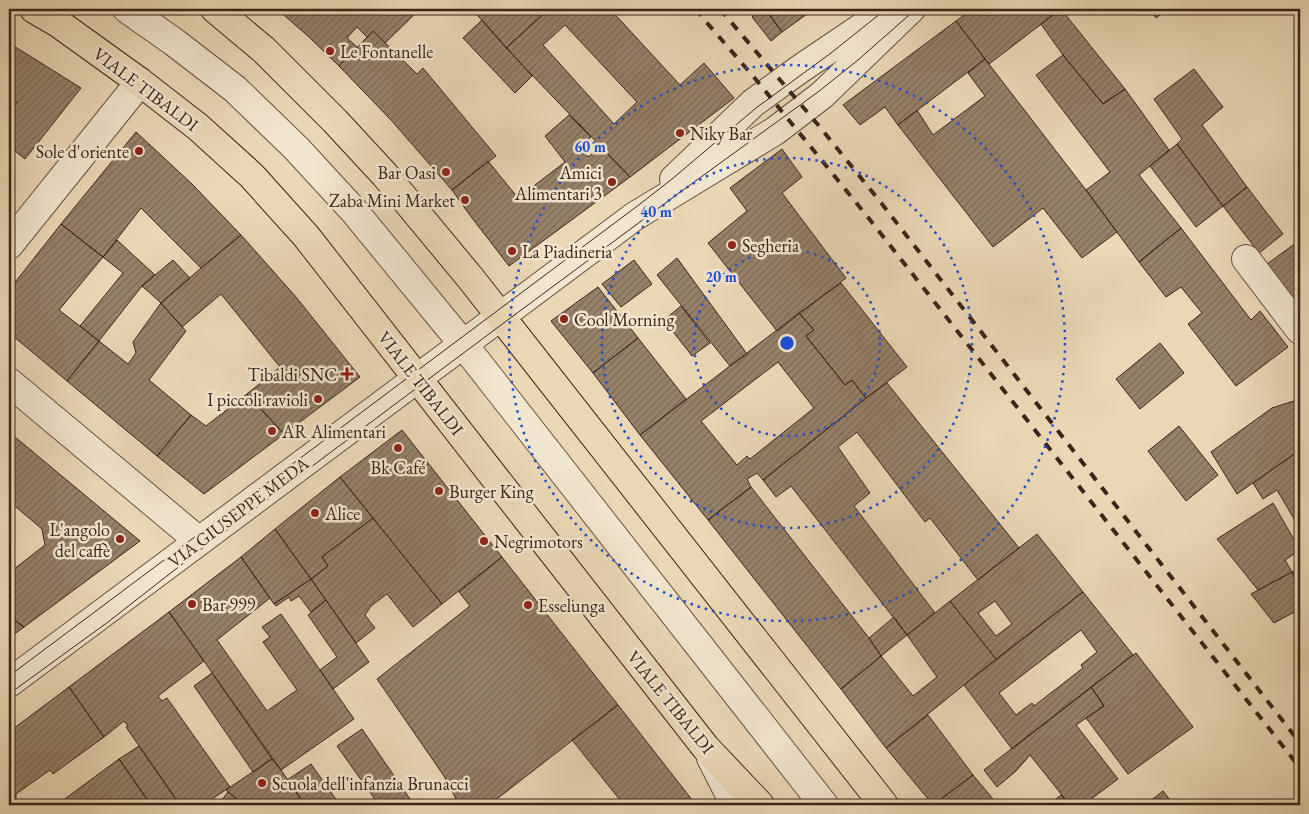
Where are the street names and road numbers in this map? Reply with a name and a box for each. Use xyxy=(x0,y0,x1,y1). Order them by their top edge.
street label: VIALE TIBALDI xyxy=(89,42,203,136)
street label: VIALE TIBALDI xyxy=(373,326,469,440)
street label: VIA GIUSEPPE MEDA xyxy=(163,451,314,573)
street label: VIALE TIBALDI xyxy=(622,646,720,758)

